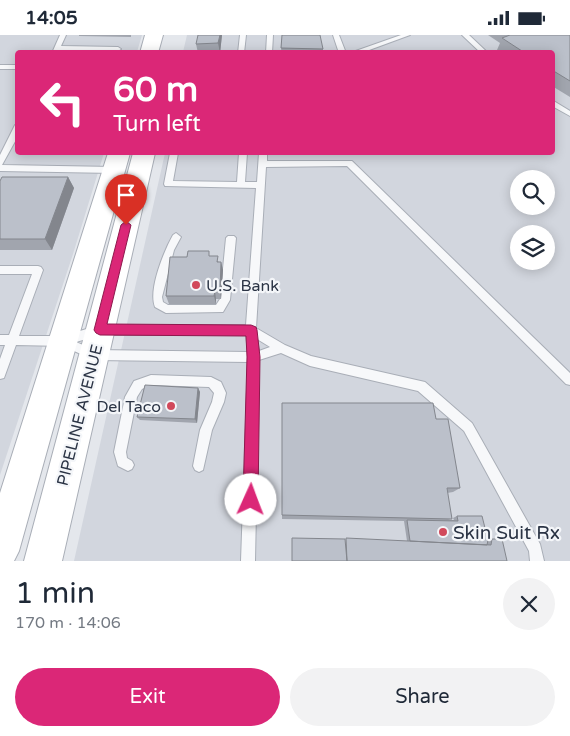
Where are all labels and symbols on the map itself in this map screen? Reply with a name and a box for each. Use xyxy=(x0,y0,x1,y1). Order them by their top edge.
pin xyxy=(105,174,147,225)
place label: U.S. Bank xyxy=(206,276,279,296)
marker: U.S. Bank xyxy=(190,279,202,291)
street label: PIPELINE AVENUE xyxy=(53,342,107,488)
place label: Del Taco xyxy=(96,397,161,417)
marker: Del Taco xyxy=(165,400,177,412)
position arrow xyxy=(224,473,276,525)
place label: Skin Suit Rx xyxy=(453,522,560,544)
marker: Skin Suit Rx xyxy=(437,526,449,538)

